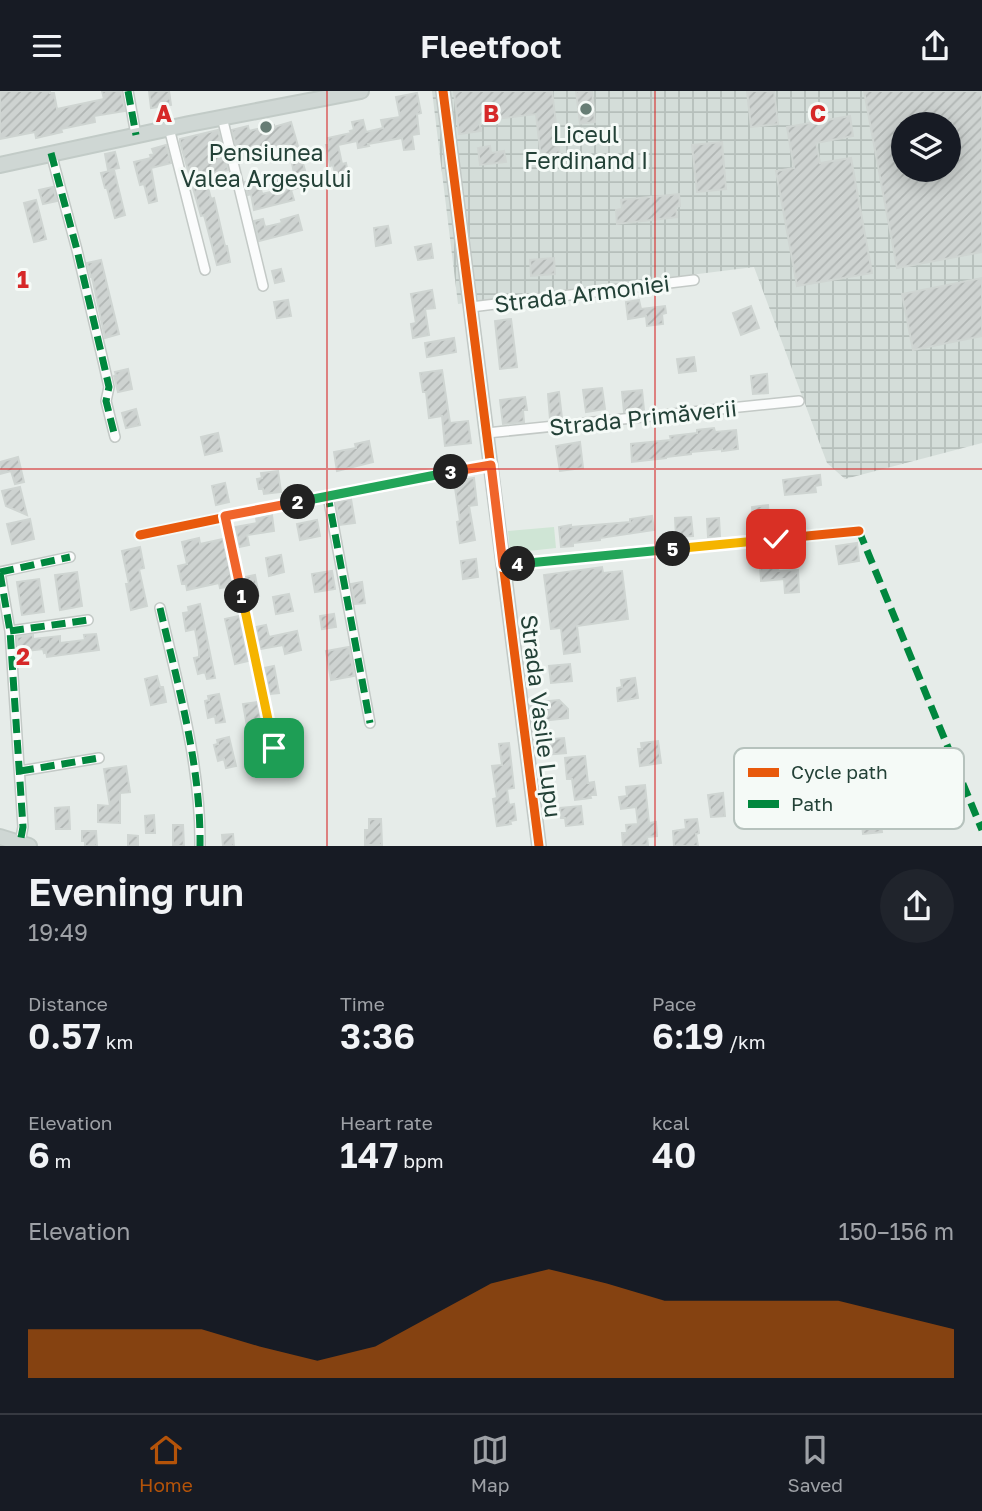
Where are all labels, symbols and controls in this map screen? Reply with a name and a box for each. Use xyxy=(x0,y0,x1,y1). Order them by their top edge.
icon: menu xyxy=(28,27,66,65)
text: Fleetfoot xyxy=(420,27,562,65)
icon: share xyxy=(916,27,954,65)
text: A xyxy=(156,99,173,127)
text: B xyxy=(483,99,499,127)
text: C xyxy=(810,99,826,127)
marker: Liceul Ferdinand I xyxy=(578,101,594,117)
map controls xyxy=(891,112,961,182)
button: layers xyxy=(891,112,961,182)
marker: Pensiunea Valea Argeșului xyxy=(258,119,274,135)
place label: Liceul Ferdinand I xyxy=(524,120,648,174)
place label: Pensiunea Valea Argeșului xyxy=(180,138,352,193)
text: 1 xyxy=(17,265,29,293)
street label: Strada Armoniei xyxy=(493,268,671,318)
street label: Strada Primăverii xyxy=(548,393,738,441)
pin: 3 xyxy=(434,455,468,489)
text: 3 xyxy=(445,460,456,483)
pin: 2 xyxy=(280,485,316,519)
text: 2 xyxy=(292,490,303,513)
pin xyxy=(746,509,806,569)
icon: check xyxy=(757,520,795,558)
pin: 5 xyxy=(656,531,690,567)
text: 5 xyxy=(667,537,678,560)
pin: 4 xyxy=(500,547,536,581)
text: 4 xyxy=(512,552,523,575)
pin: 1 xyxy=(224,579,260,613)
text: 1 xyxy=(237,584,246,607)
street label: Strada Vasile Lupu xyxy=(516,613,568,819)
text: 2 xyxy=(16,642,30,670)
pin xyxy=(244,718,304,778)
icon: arrive xyxy=(255,729,293,767)
legend xyxy=(734,748,964,829)
text: Cycle path xyxy=(791,760,888,783)
text: Path xyxy=(791,792,833,815)
text: Evening run xyxy=(28,869,244,914)
button: share xyxy=(880,869,954,943)
text: 19:49 xyxy=(28,918,88,946)
text: Distance xyxy=(28,992,108,1015)
text: Time xyxy=(340,992,385,1015)
text: Pace xyxy=(652,992,696,1015)
text: 0.57 xyxy=(28,1015,101,1057)
text: 3:36 xyxy=(340,1015,415,1057)
text: 6:19 xyxy=(652,1015,724,1057)
text: km xyxy=(101,1030,133,1053)
text: /km xyxy=(724,1030,766,1053)
text: Elevation xyxy=(28,1111,113,1134)
text: Heart rate xyxy=(340,1111,433,1134)
text: kcal xyxy=(652,1111,690,1134)
text: 6 xyxy=(28,1134,50,1176)
text: 147 xyxy=(340,1134,399,1176)
text: 40 xyxy=(652,1134,696,1176)
text: m xyxy=(50,1149,71,1172)
text: bpm xyxy=(399,1149,443,1172)
text: Elevation xyxy=(28,1217,130,1245)
text: 150–156 m xyxy=(839,1217,954,1245)
tab: Home xyxy=(139,1431,193,1496)
tab: Map xyxy=(471,1431,509,1496)
tab: Saved xyxy=(787,1431,843,1496)

